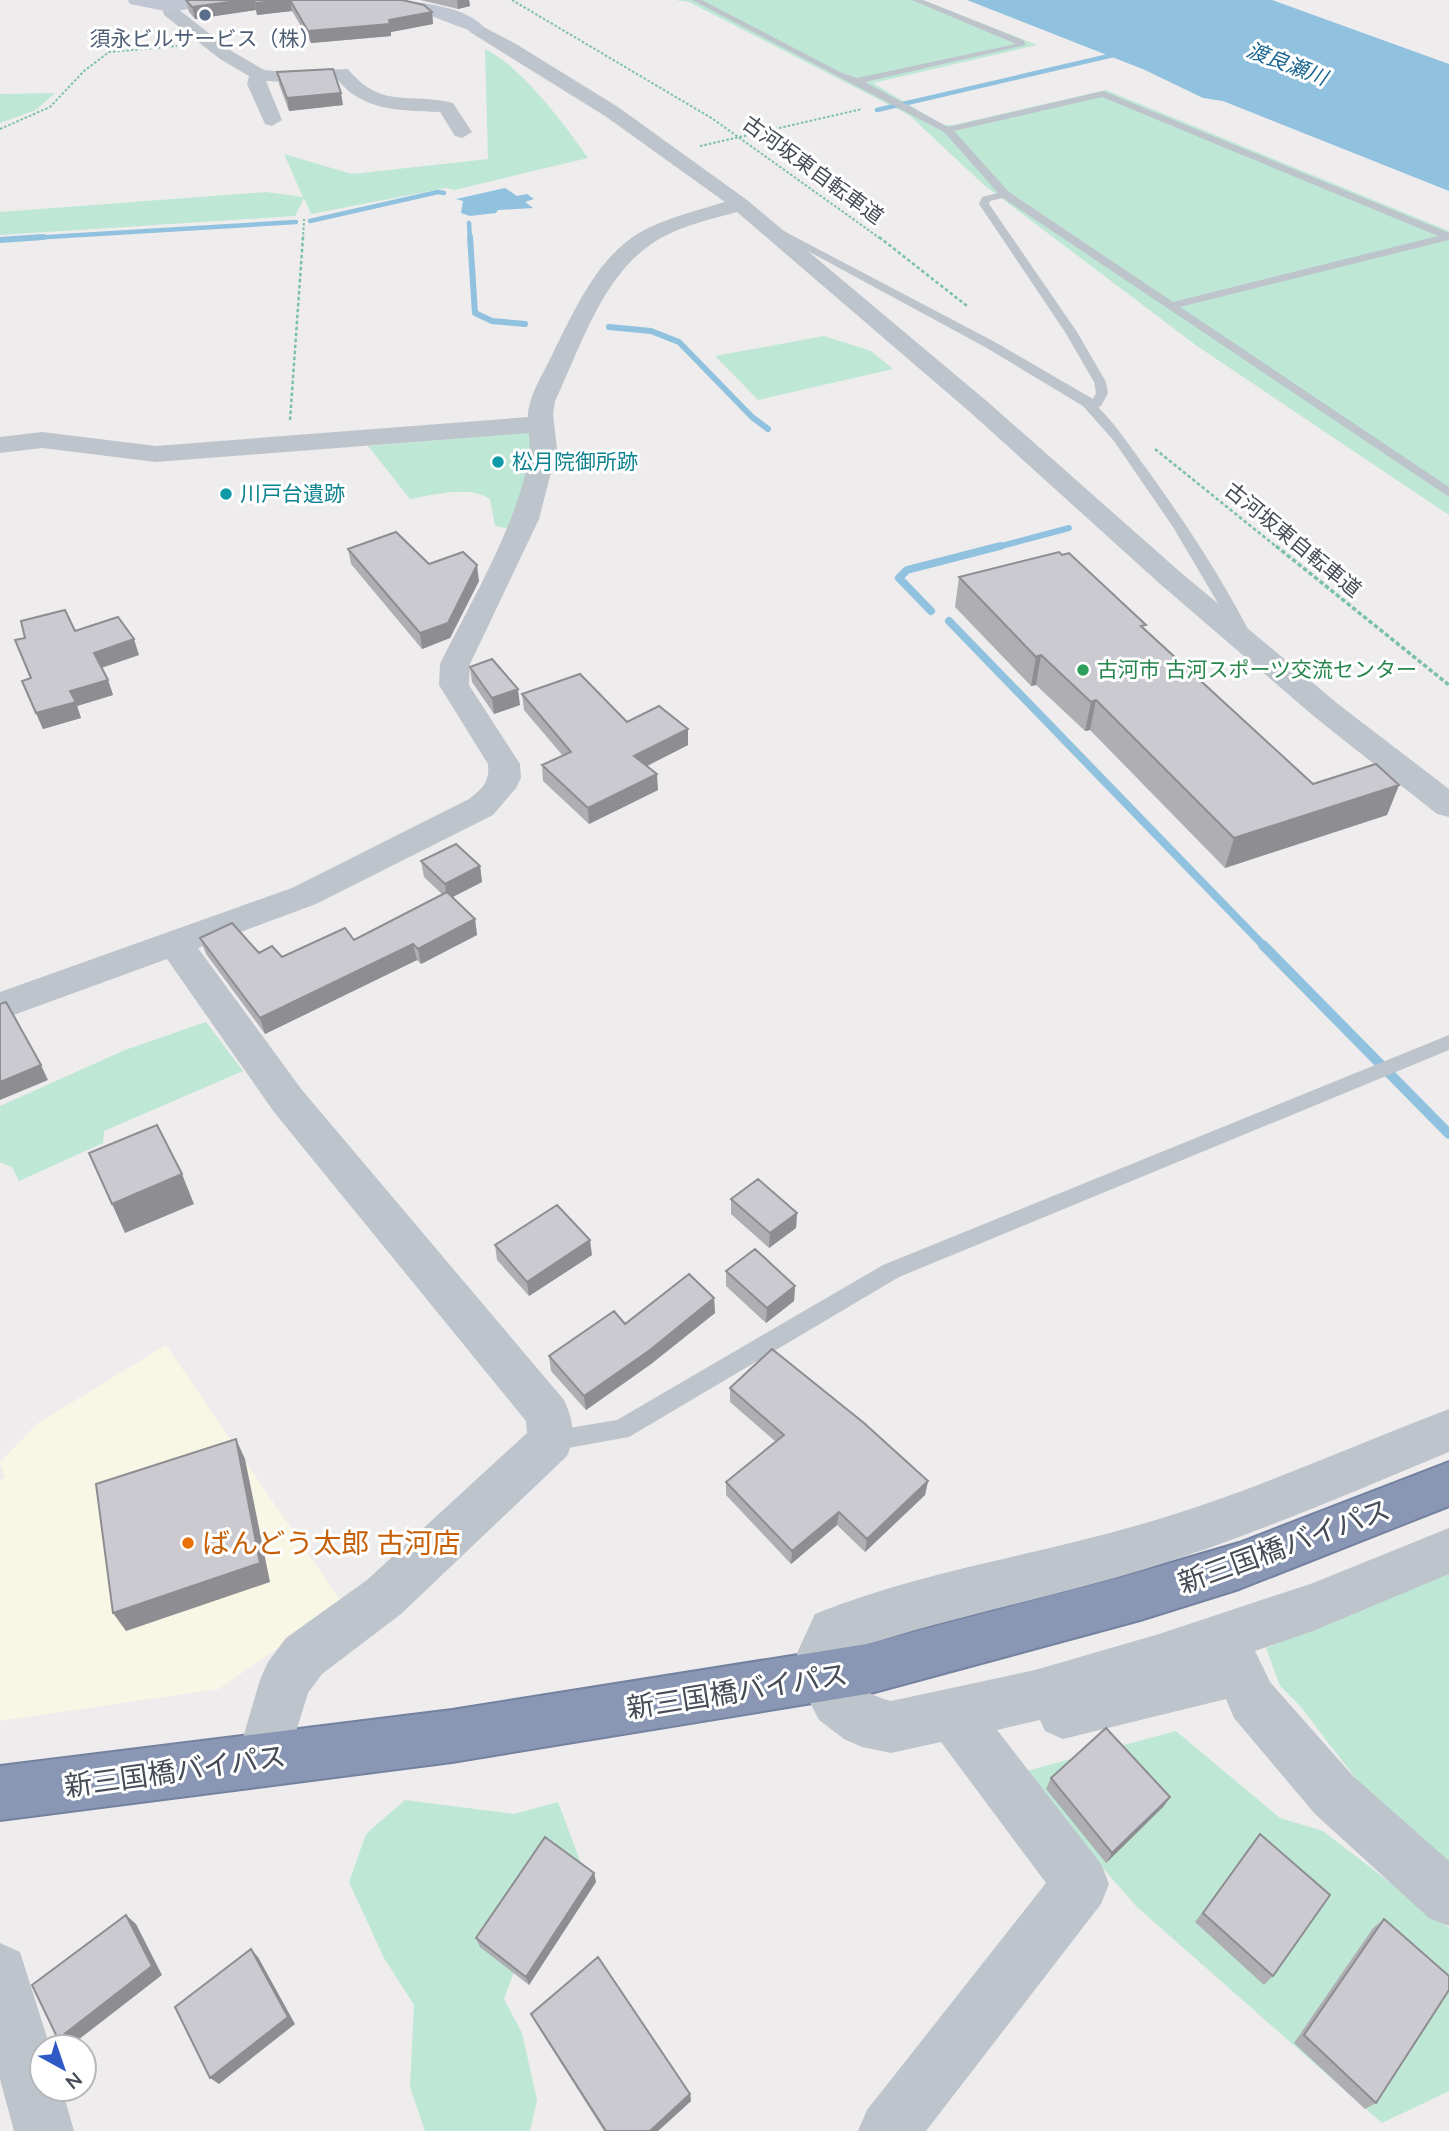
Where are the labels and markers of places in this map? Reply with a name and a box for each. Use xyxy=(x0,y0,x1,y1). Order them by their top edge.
marker: 須永ビルサービス（株） xyxy=(197,7,213,23)
place label: 須永ビルサービス（株） xyxy=(90,25,321,51)
place label: 松月院御所跡 xyxy=(512,448,638,474)
marker: 松月院御所跡 xyxy=(490,454,506,470)
place label: 川戸台遺跡 xyxy=(240,480,345,506)
marker: 川戸台遺跡 xyxy=(218,486,234,502)
place label: 古河市 古河スポーツ交流センター xyxy=(1097,656,1417,682)
marker: 古河市 古河スポーツ交流センター xyxy=(1075,662,1091,678)
place label: ばんどう太郎 古河店 xyxy=(202,1525,460,1560)
marker: ばんどう太郎 古河店 xyxy=(180,1535,196,1551)

